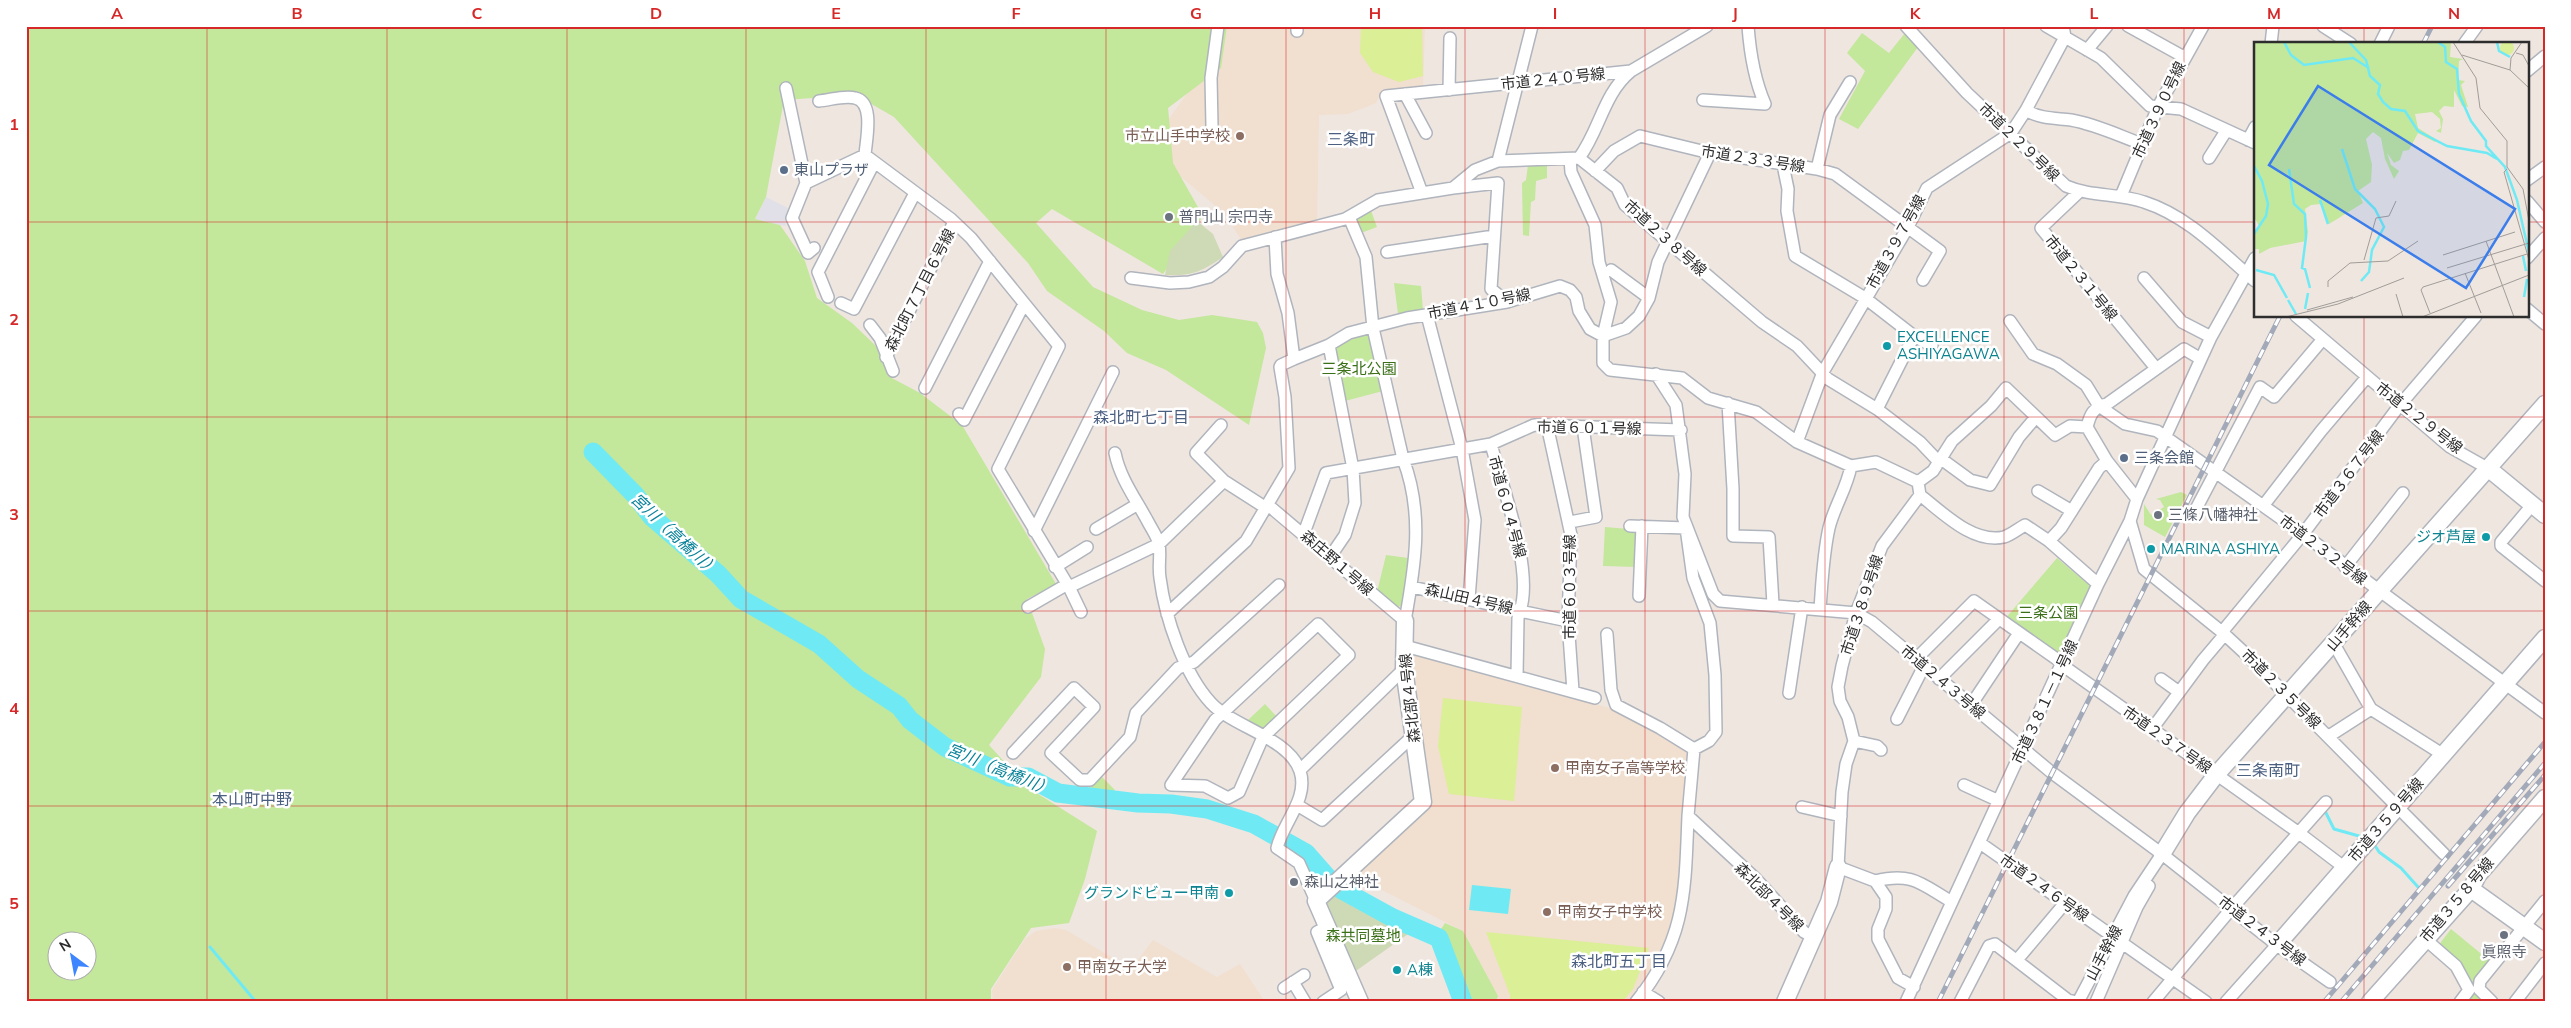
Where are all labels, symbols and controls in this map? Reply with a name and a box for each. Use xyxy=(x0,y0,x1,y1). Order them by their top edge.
text: A xyxy=(111,3,123,23)
text: B xyxy=(291,3,303,23)
text: C xyxy=(472,3,483,23)
text: D xyxy=(650,3,662,23)
text: E xyxy=(831,3,841,23)
text: F xyxy=(1011,3,1021,23)
text: G xyxy=(1190,3,1202,23)
text: H xyxy=(1369,3,1381,23)
text: I xyxy=(1553,3,1557,23)
text: J xyxy=(1732,3,1738,23)
text: K xyxy=(1910,3,1922,23)
text: L xyxy=(2090,3,2099,23)
text: M xyxy=(2267,3,2281,23)
text: N xyxy=(2448,3,2460,23)
inset map xyxy=(2254,42,2528,318)
street label: 市道３９０号線 xyxy=(2128,58,2189,161)
street label: 市道２４０号線 xyxy=(1500,64,1606,93)
street label: 市道２２９号線 xyxy=(1975,98,2064,185)
text: 1 xyxy=(9,114,19,134)
place label: 市立山手中学校 xyxy=(1125,126,1230,145)
district label: 三条町 xyxy=(1327,129,1375,149)
marker: 市立山手中学校 xyxy=(1234,130,1246,142)
street label: 市道２３３号線 xyxy=(1700,141,1806,176)
place label: 東山プラザ xyxy=(794,160,869,179)
marker: 東山プラザ xyxy=(778,164,790,176)
street label: 市道３９７号線 xyxy=(1862,191,1929,292)
street label: 市道２３８号線 xyxy=(1620,195,1711,280)
place label: 普門山 宗円寺 xyxy=(1179,207,1273,226)
marker: 普門山 宗円寺 xyxy=(1163,211,1175,223)
street label: 森北町７丁目６号線 xyxy=(880,225,959,354)
street label: 市道２３１号線 xyxy=(2041,231,2122,324)
street label: 市道４１０号線 xyxy=(1426,284,1532,323)
text: 2 xyxy=(9,309,19,329)
place label: EXCELLENCE ASHIYAGAWA xyxy=(1897,327,2000,363)
marker: EXCELLENCE ASHIYAGAWA xyxy=(1881,340,1893,352)
park label: 三条北公園 xyxy=(1321,359,1397,378)
street label: 市道２２９号線 xyxy=(2372,378,2467,457)
district label: 森北町七丁目 xyxy=(1093,407,1189,427)
street label: 市道６０１号線 xyxy=(1536,417,1642,438)
street label: 市道３６７号線 xyxy=(2309,426,2388,521)
place label: 三条会館 xyxy=(2134,448,2194,467)
marker: 三条会館 xyxy=(2118,452,2130,464)
street label: 市道６０４号線 xyxy=(1485,454,1530,560)
water label: 宮川（高橋川） xyxy=(627,488,723,580)
text: 3 xyxy=(9,504,19,524)
place label: 三條八幡神社 xyxy=(2168,505,2258,524)
marker: 三條八幡神社 xyxy=(2152,509,2164,521)
street label: 市道２３２号線 xyxy=(2276,510,2371,589)
street label: 森庄野１号線 xyxy=(1297,526,1378,599)
place label: ジオ芦屋 xyxy=(2416,527,2476,546)
marker: ジオ芦屋 xyxy=(2480,531,2492,543)
street label: 市道６０３号線 xyxy=(1560,534,1579,640)
place label: MARINA ASHIYA xyxy=(2161,539,2280,558)
marker: MARINA ASHIYA xyxy=(2145,543,2157,555)
street label: 市道３８９号線 xyxy=(1836,552,1887,658)
street label: 森山田４号線 xyxy=(1423,579,1515,618)
street label: 山手幹線 xyxy=(2322,597,2375,655)
park label: 三条公園 xyxy=(2018,603,2078,622)
street label: 市道３８１－１号線 xyxy=(2007,637,2082,767)
street label: 市道２４３号線 xyxy=(1897,641,1990,723)
street label: 市道２３５号線 xyxy=(2238,645,2325,732)
street label: 森北部４号線 xyxy=(1395,652,1424,744)
text: 4 xyxy=(9,698,19,718)
street label: 市道２３７号線 xyxy=(2119,702,2216,777)
water label: 宮川（高橋川） xyxy=(944,739,1056,799)
place label: 甲南女子高等学校 xyxy=(1565,758,1685,777)
district label: 三条南町 xyxy=(2236,760,2300,780)
marker: 甲南女子高等学校 xyxy=(1549,762,1561,774)
street label: 市道３５９号線 xyxy=(2344,774,2427,866)
district label: 本山町中野 xyxy=(212,789,292,809)
street label: 市道２４６号線 xyxy=(1996,850,2093,925)
street label: 市道３５８号線 xyxy=(2416,853,2498,946)
street label: 森北部４号線 xyxy=(1731,858,1808,935)
place label: 森山之神社 xyxy=(1304,872,1379,891)
marker: 森山之神社 xyxy=(1288,876,1300,888)
place label: グランドビュー甲南 xyxy=(1084,883,1219,902)
marker: グランドビュー甲南 xyxy=(1223,887,1235,899)
street label: 市道２４３号線 xyxy=(2215,891,2310,970)
text: 5 xyxy=(9,893,19,913)
place label: 甲南女子中学校 xyxy=(1557,902,1662,921)
marker: 甲南女子中学校 xyxy=(1541,906,1553,918)
street label: 山手幹線 xyxy=(2081,922,2126,984)
park label: 森共同墓地 xyxy=(1325,926,1401,945)
marker: 眞照寺 xyxy=(2498,929,2510,941)
north arrow xyxy=(48,930,98,980)
text: N xyxy=(56,935,74,955)
place label: 眞照寺 xyxy=(2481,942,2527,961)
district label: 森北町五丁目 xyxy=(1571,951,1667,971)
place label: 甲南女子大学 xyxy=(1077,957,1167,976)
place label: A棟 xyxy=(1407,960,1433,979)
marker: 甲南女子大学 xyxy=(1061,961,1073,973)
marker: A棟 xyxy=(1391,964,1403,976)

